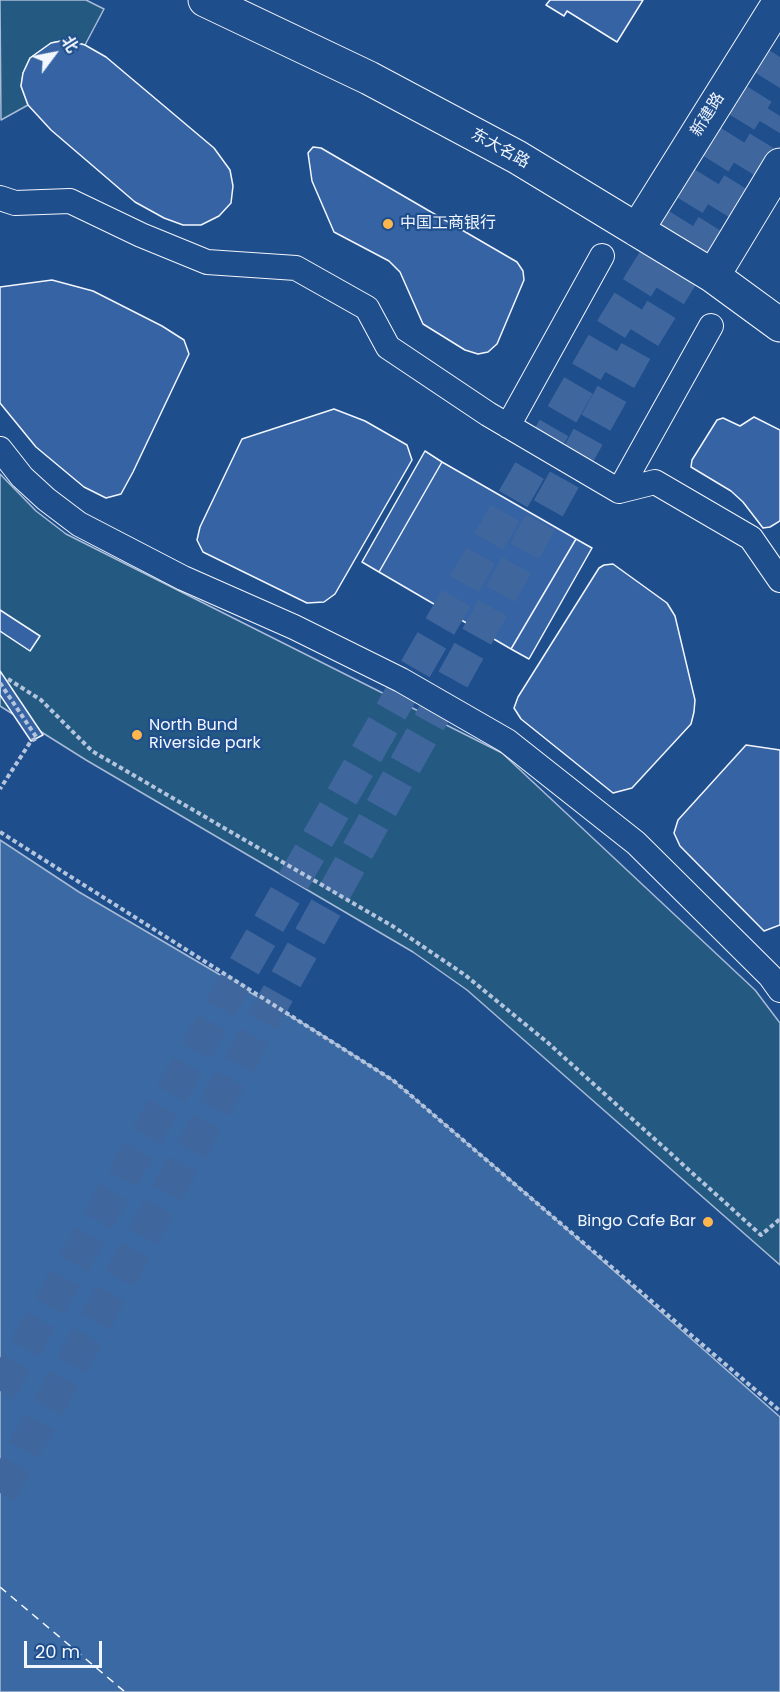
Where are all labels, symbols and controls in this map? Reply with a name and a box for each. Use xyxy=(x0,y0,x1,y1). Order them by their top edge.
north arrow xyxy=(24,24,84,84)
text: 北 xyxy=(56,31,84,57)
street label: 新建路 xyxy=(687,90,729,140)
street label: 东大名路 xyxy=(467,125,533,173)
place label: 中国工商银行 xyxy=(400,214,496,234)
marker: 中国工商银行 xyxy=(381,217,395,231)
place label: North Bund Riverside park xyxy=(149,716,261,754)
marker: North Bund Riverside park xyxy=(130,728,144,742)
place label: Bingo Cafe Bar xyxy=(577,1212,696,1232)
marker: Bingo Cafe Bar xyxy=(701,1215,715,1229)
scale bar xyxy=(27,1629,105,1667)
text: 20 m xyxy=(35,1639,80,1664)

